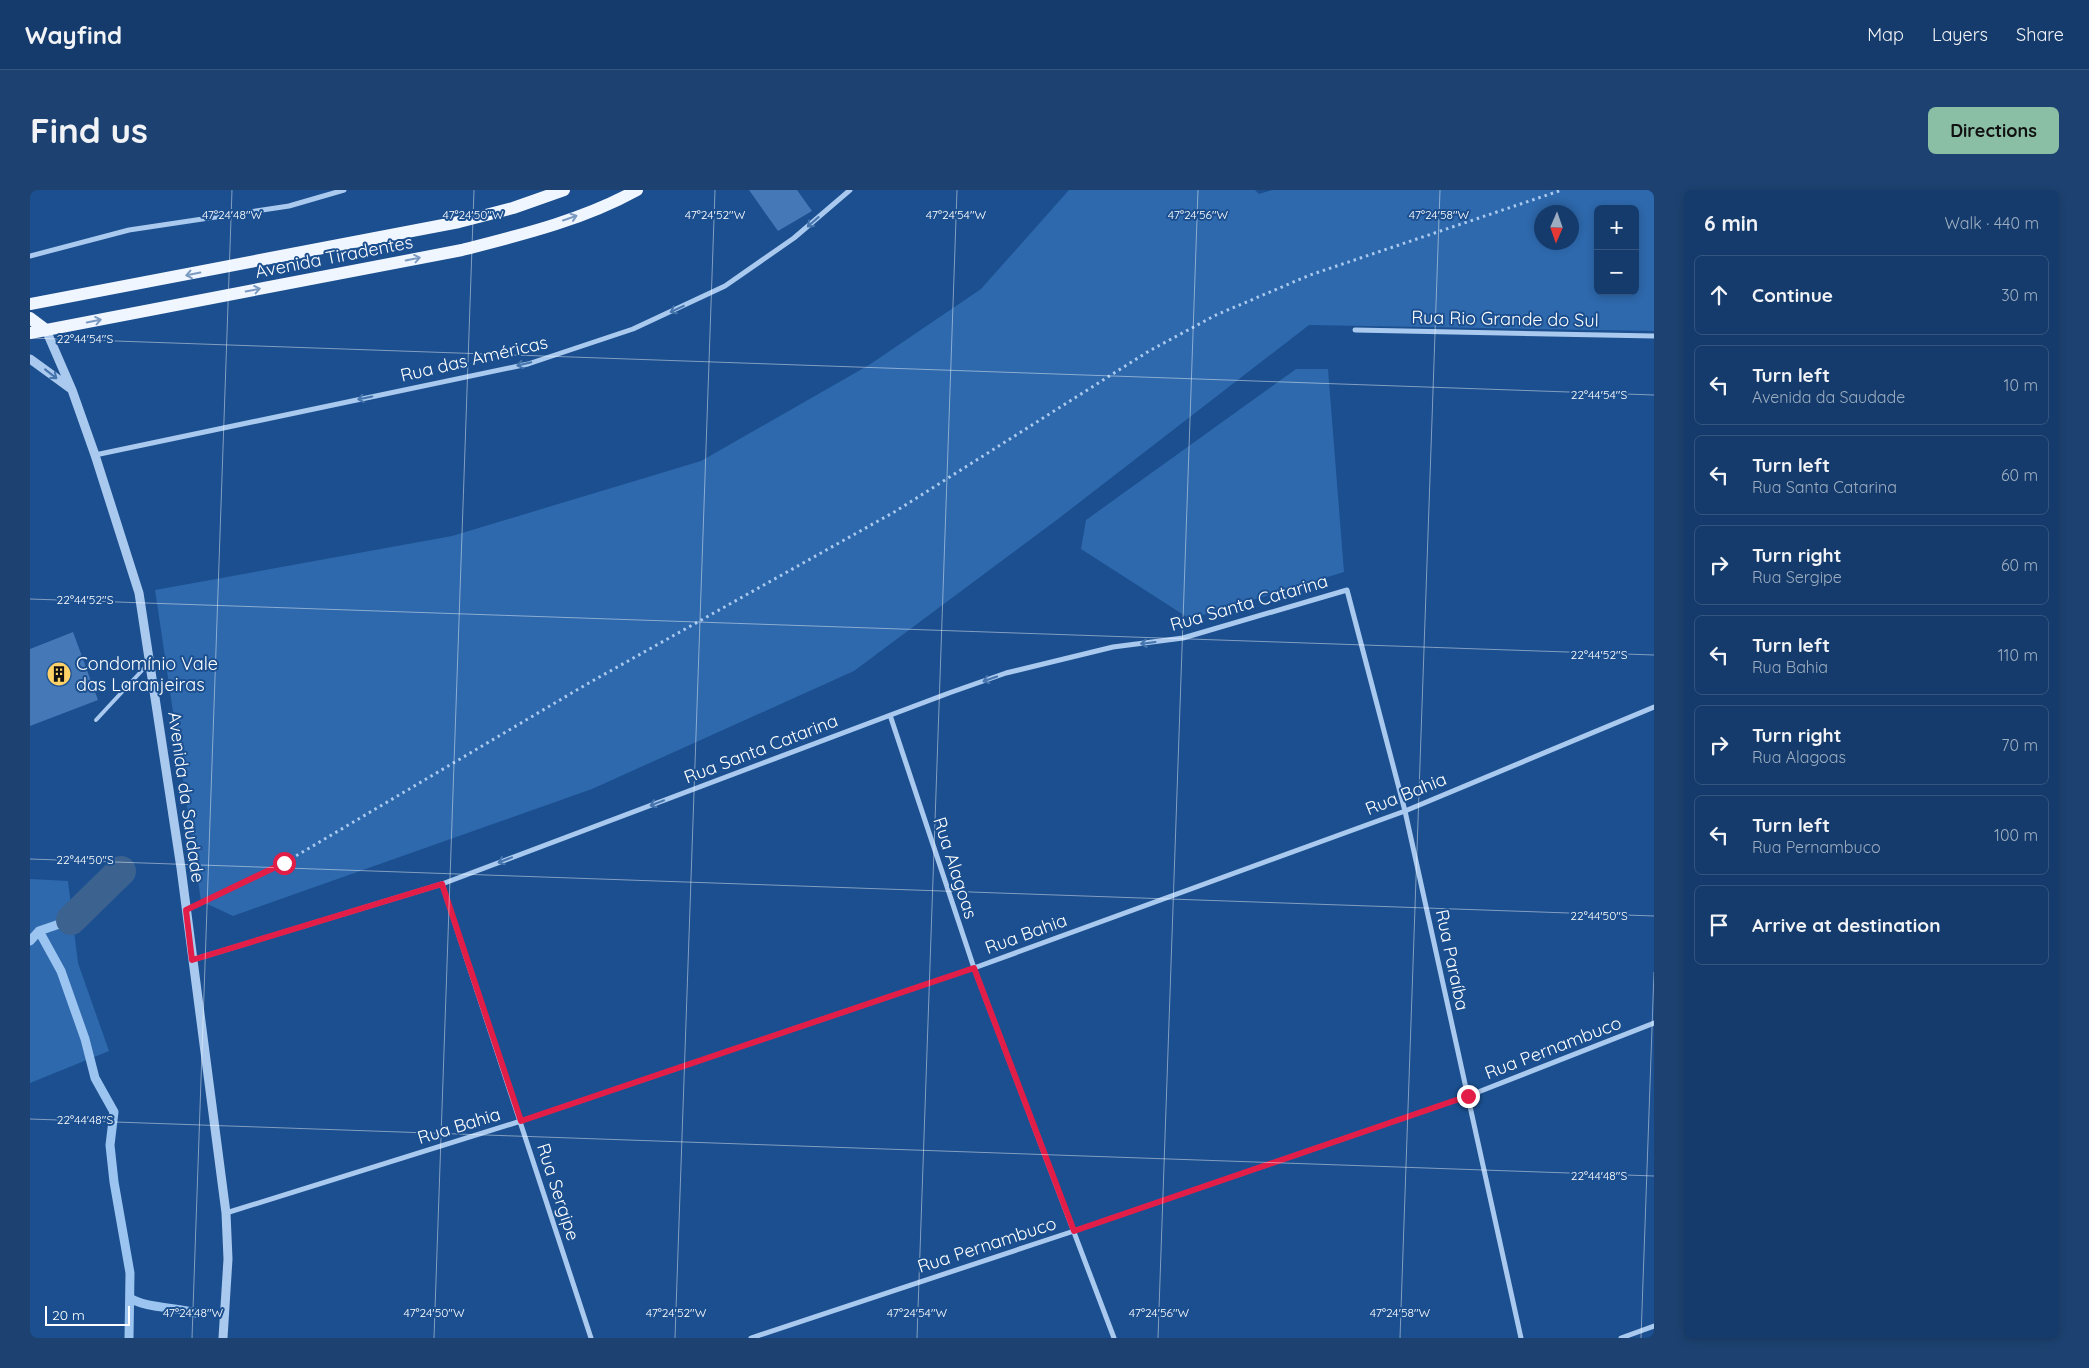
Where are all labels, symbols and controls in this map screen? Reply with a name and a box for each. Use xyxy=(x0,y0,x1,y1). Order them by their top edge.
text: Wayfind xyxy=(25,20,122,50)
text: Map xyxy=(1867,23,1904,46)
text: Layers xyxy=(1932,23,1988,46)
text: Share xyxy=(2016,23,2064,46)
button: Directions xyxy=(1928,107,2059,154)
text: Find us xyxy=(30,108,148,152)
north arrow xyxy=(1534,205,1579,250)
map controls xyxy=(1594,205,1639,295)
button: + xyxy=(1594,205,1639,250)
text: 47°24'48"W xyxy=(202,207,263,222)
text: 47°24'50"W xyxy=(442,207,504,222)
text: 47°24'52"W xyxy=(685,207,746,222)
text: 47°24'54"W xyxy=(926,207,987,222)
text: 47°24'56"W xyxy=(1168,207,1229,222)
text: 47°24'58"W xyxy=(1409,207,1470,222)
text: 6 min xyxy=(1704,210,1758,236)
one-way arrow xyxy=(561,213,577,223)
text: Walk · 440 m xyxy=(1945,213,2039,233)
one-way arrow xyxy=(807,216,820,227)
street label: Avenida Tiradentes xyxy=(253,230,415,283)
button: − xyxy=(1594,250,1639,295)
one-way arrow xyxy=(404,254,420,263)
one-way arrow xyxy=(185,269,201,279)
icon: ahead xyxy=(1705,281,1733,309)
text: Continue xyxy=(1752,283,1833,307)
one-way arrow xyxy=(245,285,261,294)
text: 30 m xyxy=(2001,285,2038,305)
one-way arrow xyxy=(670,304,685,314)
street label: Rua Rio Grande do Sul xyxy=(1411,305,1599,332)
one-way arrow xyxy=(85,316,101,325)
street label: Rua das Américas xyxy=(398,330,550,387)
text: 22°44'54"S xyxy=(57,331,113,346)
one-way arrow xyxy=(517,360,533,369)
text: Turn left xyxy=(1752,363,1830,387)
one-way arrow xyxy=(44,369,58,379)
icon: left xyxy=(1705,371,1733,399)
text: 10 m xyxy=(2004,375,2038,395)
text: 22°44'54"S xyxy=(1571,387,1627,402)
text: Avenida da Saudade xyxy=(1752,387,1905,407)
one-way arrow xyxy=(358,394,374,403)
text: Turn left xyxy=(1752,453,1830,477)
icon: left xyxy=(1705,461,1733,489)
text: 60 m xyxy=(2001,465,2038,485)
text: Rua Santa Catarina xyxy=(1752,477,1897,497)
text: Turn right xyxy=(1752,543,1841,567)
icon: right xyxy=(1705,551,1733,579)
text: 60 m xyxy=(2001,555,2038,575)
text: Rua Sergipe xyxy=(1752,567,1842,587)
street label: Rua Santa Catarina xyxy=(1167,569,1330,636)
text: 22°44'52"S xyxy=(57,592,114,607)
text: Turn left xyxy=(1752,633,1830,657)
one-way arrow xyxy=(1141,638,1157,648)
icon: left xyxy=(1705,641,1733,669)
text: 110 m xyxy=(1998,645,2038,665)
text: 22°44'52"S xyxy=(1571,647,1628,662)
place label: Condomínio Vale das Laranjeiras xyxy=(76,652,218,696)
text: Rua Bahia xyxy=(1752,657,1828,677)
building icon: Condomínio Vale das Laranjeiras xyxy=(46,661,72,687)
one-way arrow xyxy=(983,675,998,684)
street label: Rua Santa Catarina xyxy=(681,709,841,788)
street label: Avenida da Saudade xyxy=(163,710,210,884)
text: Turn right xyxy=(1752,723,1841,747)
icon: right xyxy=(1705,731,1733,759)
text: 70 m xyxy=(2001,735,2038,755)
text: Rua Alagoas xyxy=(1752,747,1846,767)
street label: Rua Bahia xyxy=(1362,767,1450,820)
one-way arrow xyxy=(650,799,666,808)
text: Turn left xyxy=(1752,813,1830,837)
street label: Rua Alagoas xyxy=(928,814,983,922)
icon: left xyxy=(1705,821,1733,849)
text: 100 m xyxy=(1994,825,2038,845)
text: Rua Pernambuco xyxy=(1752,837,1881,857)
text: 22°44'50"S xyxy=(56,852,114,867)
route start xyxy=(273,852,296,875)
one-way arrow xyxy=(498,856,514,865)
street label: Rua Paraíba xyxy=(1431,907,1474,1013)
street label: Rua Bahia xyxy=(982,908,1070,959)
text: 22°44'50"S xyxy=(1570,908,1628,923)
icon: arrive xyxy=(1705,911,1733,939)
text: Arrive at destination xyxy=(1752,913,1941,937)
street label: Rua Pernambuco xyxy=(1481,1011,1624,1084)
route end xyxy=(1457,1085,1480,1108)
street label: Rua Bahia xyxy=(415,1102,503,1149)
text: 22°44'48"S xyxy=(57,1112,113,1127)
street label: Rua Sergipe xyxy=(532,1140,585,1243)
text: 22°44'48"S xyxy=(1571,1168,1627,1183)
street label: Rua Pernambuco xyxy=(914,1211,1059,1278)
scale bar xyxy=(45,1303,130,1326)
text: 47°24'48"W xyxy=(163,1305,224,1320)
text: 47°24'50"W xyxy=(403,1305,465,1320)
text: 47°24'52"W xyxy=(646,1305,707,1320)
text: 47°24'54"W xyxy=(887,1305,948,1320)
text: 47°24'56"W xyxy=(1129,1305,1190,1320)
text: 47°24'58"W xyxy=(1370,1305,1431,1320)
text: 20 m xyxy=(52,1306,85,1324)

